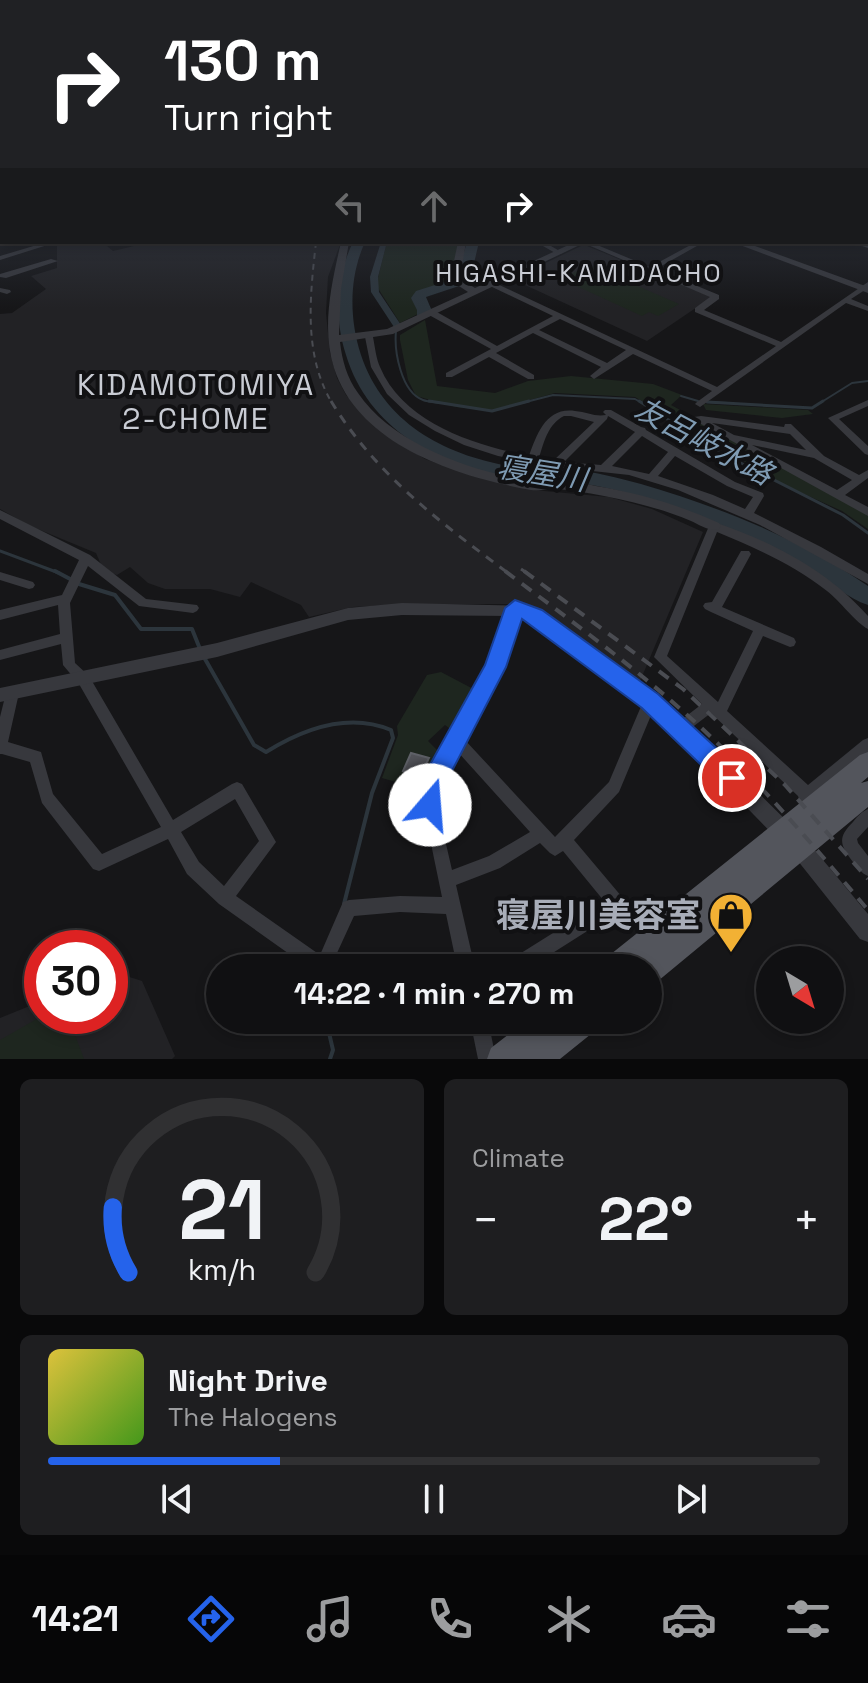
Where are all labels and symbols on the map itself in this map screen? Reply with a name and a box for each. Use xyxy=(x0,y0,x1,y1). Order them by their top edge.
district label: HIGASHI-KAMIDACHO xyxy=(435,256,723,290)
district label: KIDAMOTOMIYA 2-CHOME xyxy=(77,365,315,438)
water label: 友呂岐水路 xyxy=(629,389,782,495)
water label: 寝屋川 xyxy=(495,447,592,500)
pin xyxy=(698,744,766,812)
position arrow xyxy=(388,763,472,847)
shop icon: 寝屋川美容室 xyxy=(707,891,755,954)
place label: 寝屋川美容室 xyxy=(496,894,700,937)
speed limit sign: 30 xyxy=(24,930,128,1034)
north arrow xyxy=(756,946,844,1034)

